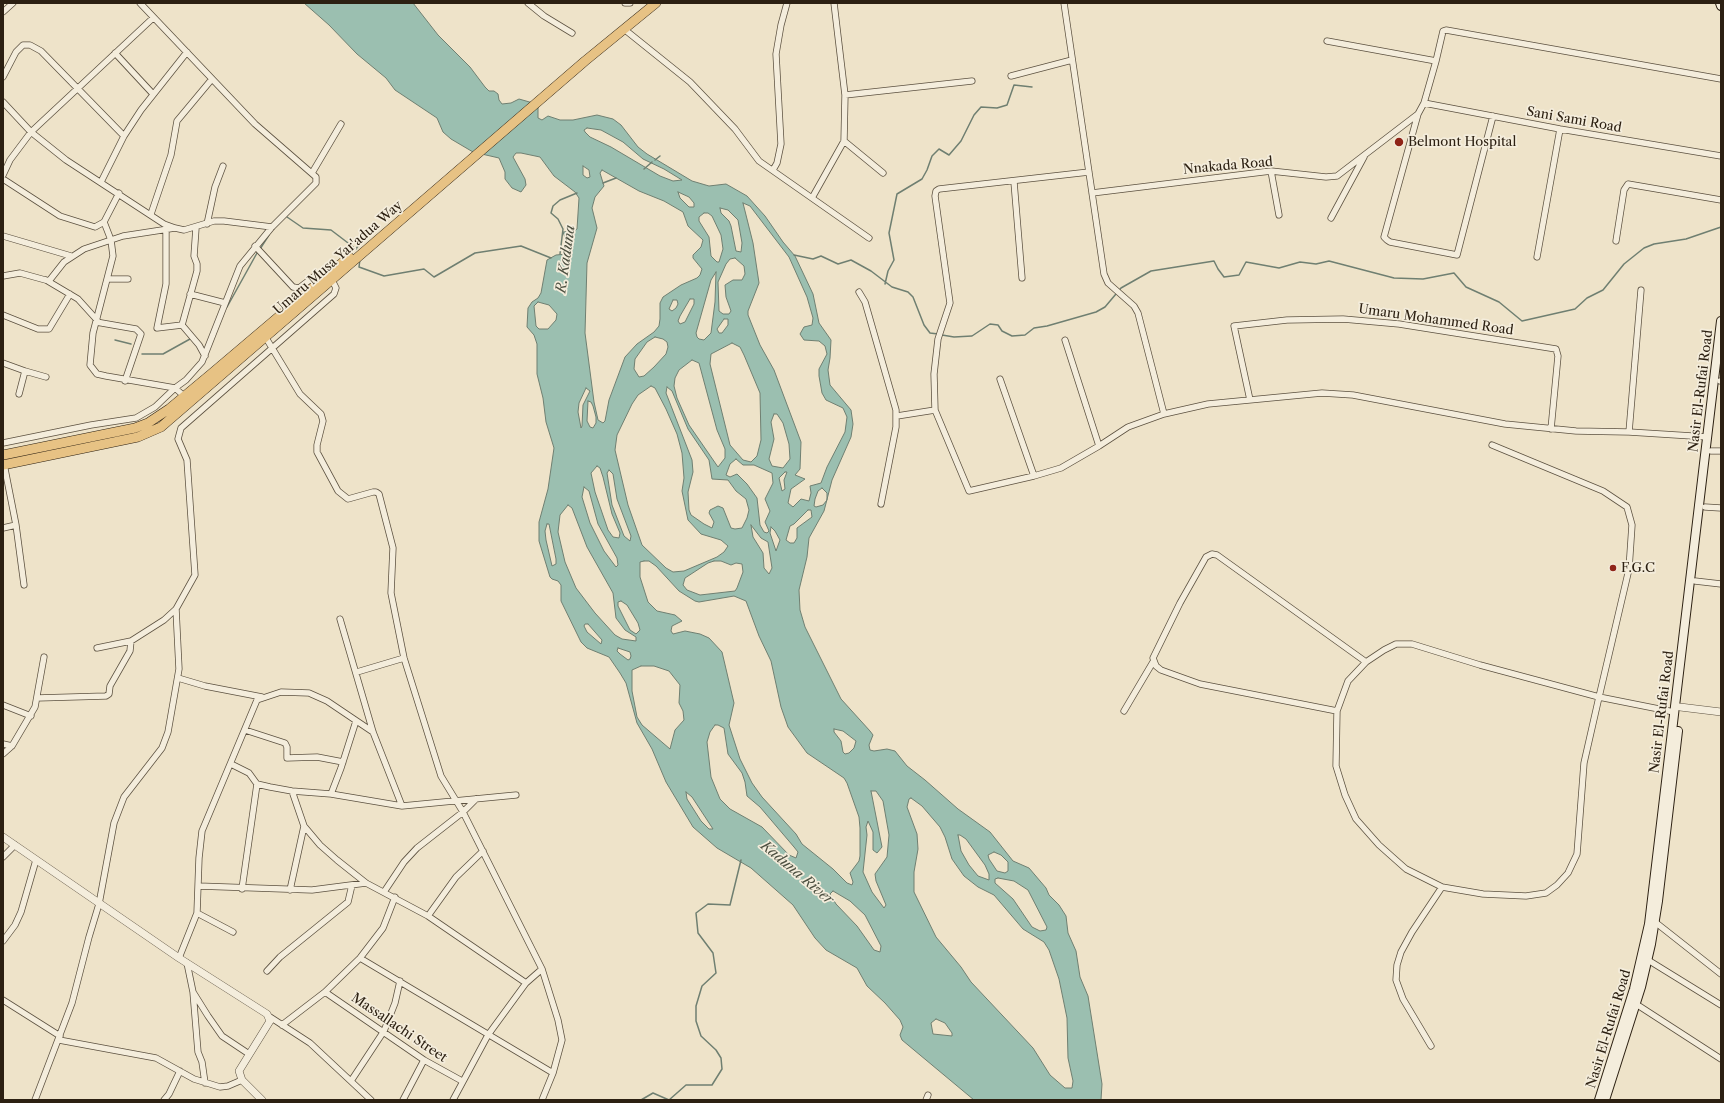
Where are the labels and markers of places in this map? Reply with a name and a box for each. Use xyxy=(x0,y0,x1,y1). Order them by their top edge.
place label: Belmont Hospital xyxy=(1408,134,1516,150)
marker: Belmont Hospital xyxy=(1393,136,1405,148)
place label: F.G.C xyxy=(1621,560,1655,576)
marker: F.G.C xyxy=(1608,563,1618,573)

